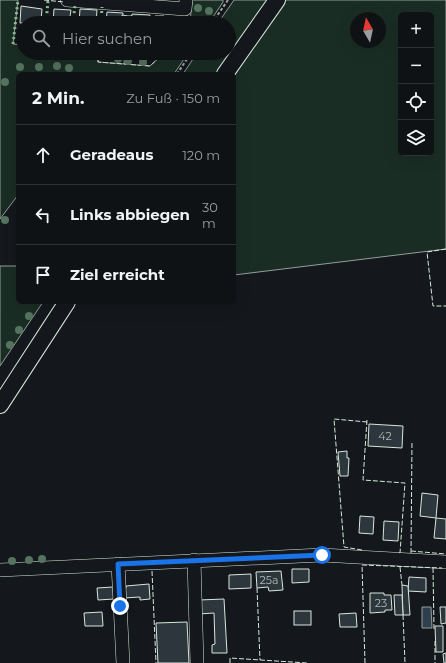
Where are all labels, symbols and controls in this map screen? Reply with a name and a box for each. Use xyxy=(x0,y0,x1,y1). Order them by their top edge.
north arrow xyxy=(350,12,386,48)
map controls xyxy=(398,12,434,156)
button: + xyxy=(398,12,434,48)
search box xyxy=(16,16,236,60)
icon: search xyxy=(30,27,52,49)
text: Hier suchen xyxy=(62,29,152,48)
button: − xyxy=(398,48,434,84)
button: locate xyxy=(398,84,434,120)
text: 2 Min. xyxy=(32,88,84,108)
text: Zu Fuß · 150 m xyxy=(126,90,220,106)
button: layers xyxy=(398,120,434,156)
icon: ahead xyxy=(32,144,54,166)
text: Geradeaus xyxy=(70,145,153,164)
text: 120 m xyxy=(182,147,220,163)
text: 30 m xyxy=(202,199,218,231)
icon: left xyxy=(32,204,54,226)
text: Links abbiegen xyxy=(70,205,190,224)
icon: arrive xyxy=(32,264,54,286)
text: Ziel erreicht xyxy=(70,265,165,284)
house number: 42 xyxy=(378,429,392,443)
route start xyxy=(313,546,331,564)
house number: 25a xyxy=(260,573,278,587)
house number: 23 xyxy=(375,596,387,610)
route end xyxy=(111,597,129,615)

